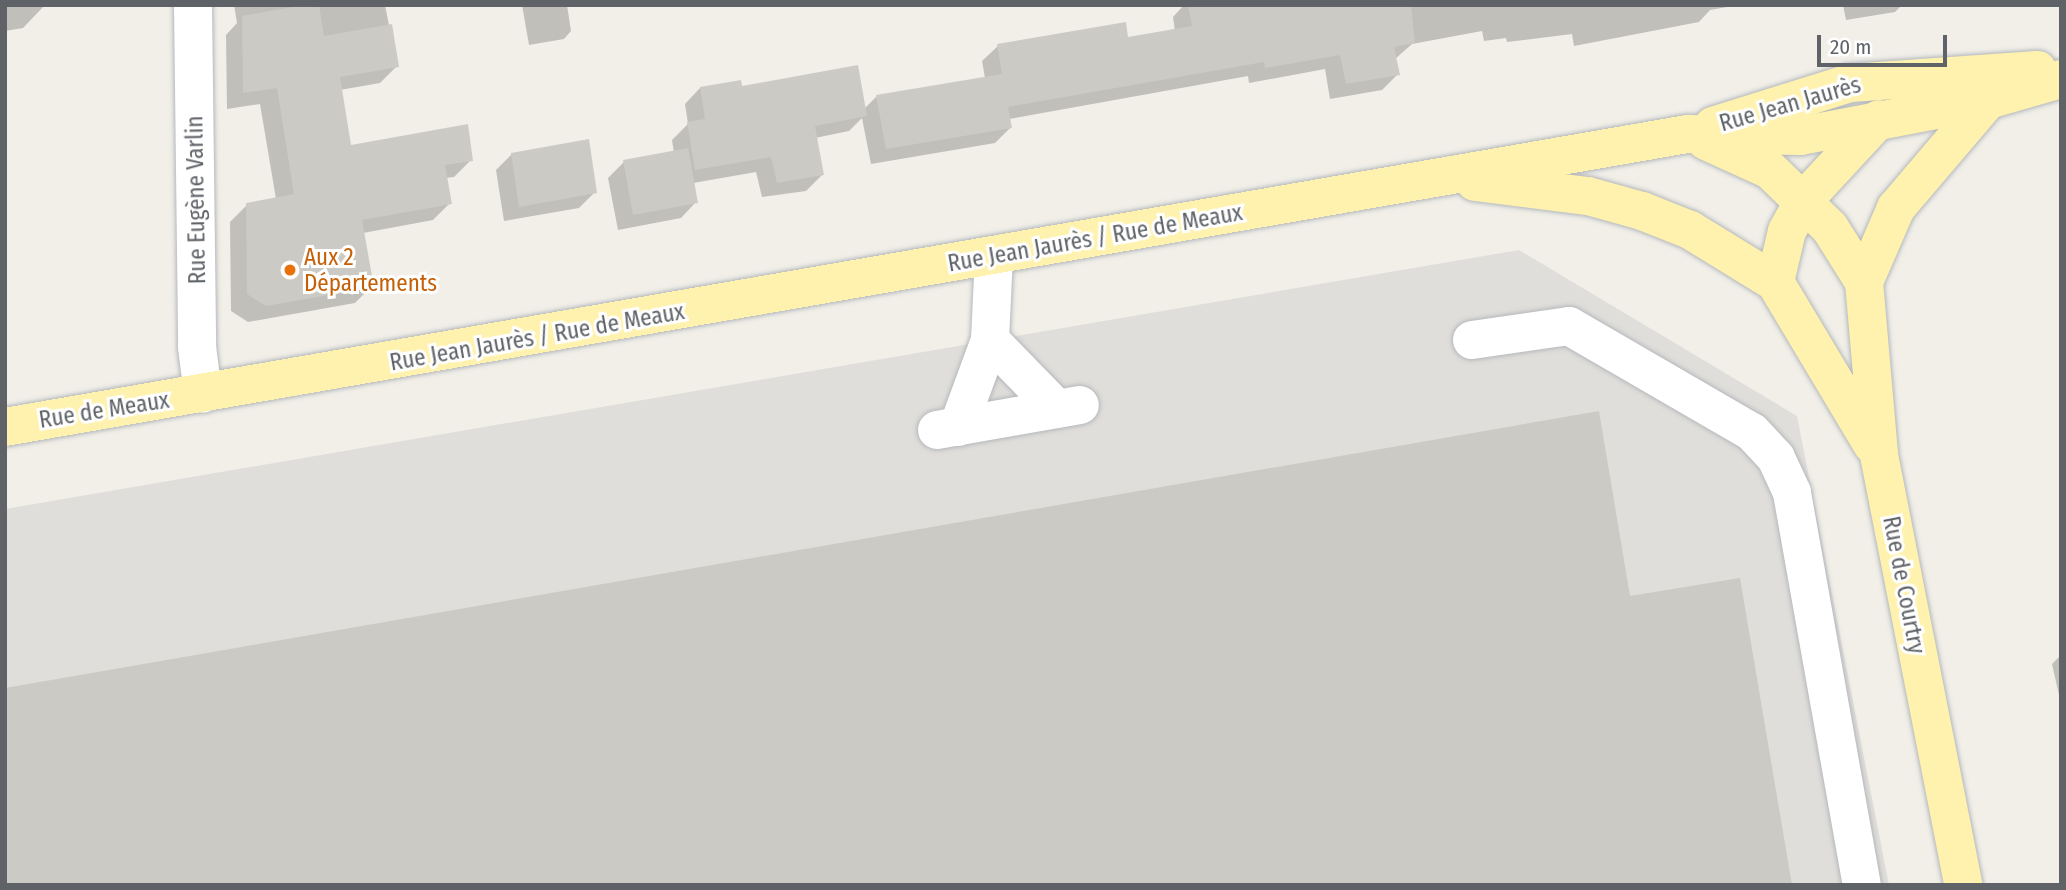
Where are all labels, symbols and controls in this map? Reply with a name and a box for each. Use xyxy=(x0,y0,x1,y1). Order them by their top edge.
scale bar xyxy=(1821,21,1951,65)
text: 20 m xyxy=(1830,34,1871,60)
street label: Rue Jean Jaurès xyxy=(1716,71,1864,137)
street label: Rue Eugène Varlin xyxy=(181,115,211,285)
street label: Rue Jean Jaurès / Rue de Meaux xyxy=(946,198,1244,278)
place label: Aux 2 Départements xyxy=(304,243,437,297)
marker: Aux 2 Départements xyxy=(282,262,298,278)
street label: Rue Jean Jaurès / Rue de Meaux xyxy=(388,297,686,377)
street label: Rue de Meaux xyxy=(37,386,171,434)
street label: Rue de Courtry xyxy=(1877,514,1931,656)

